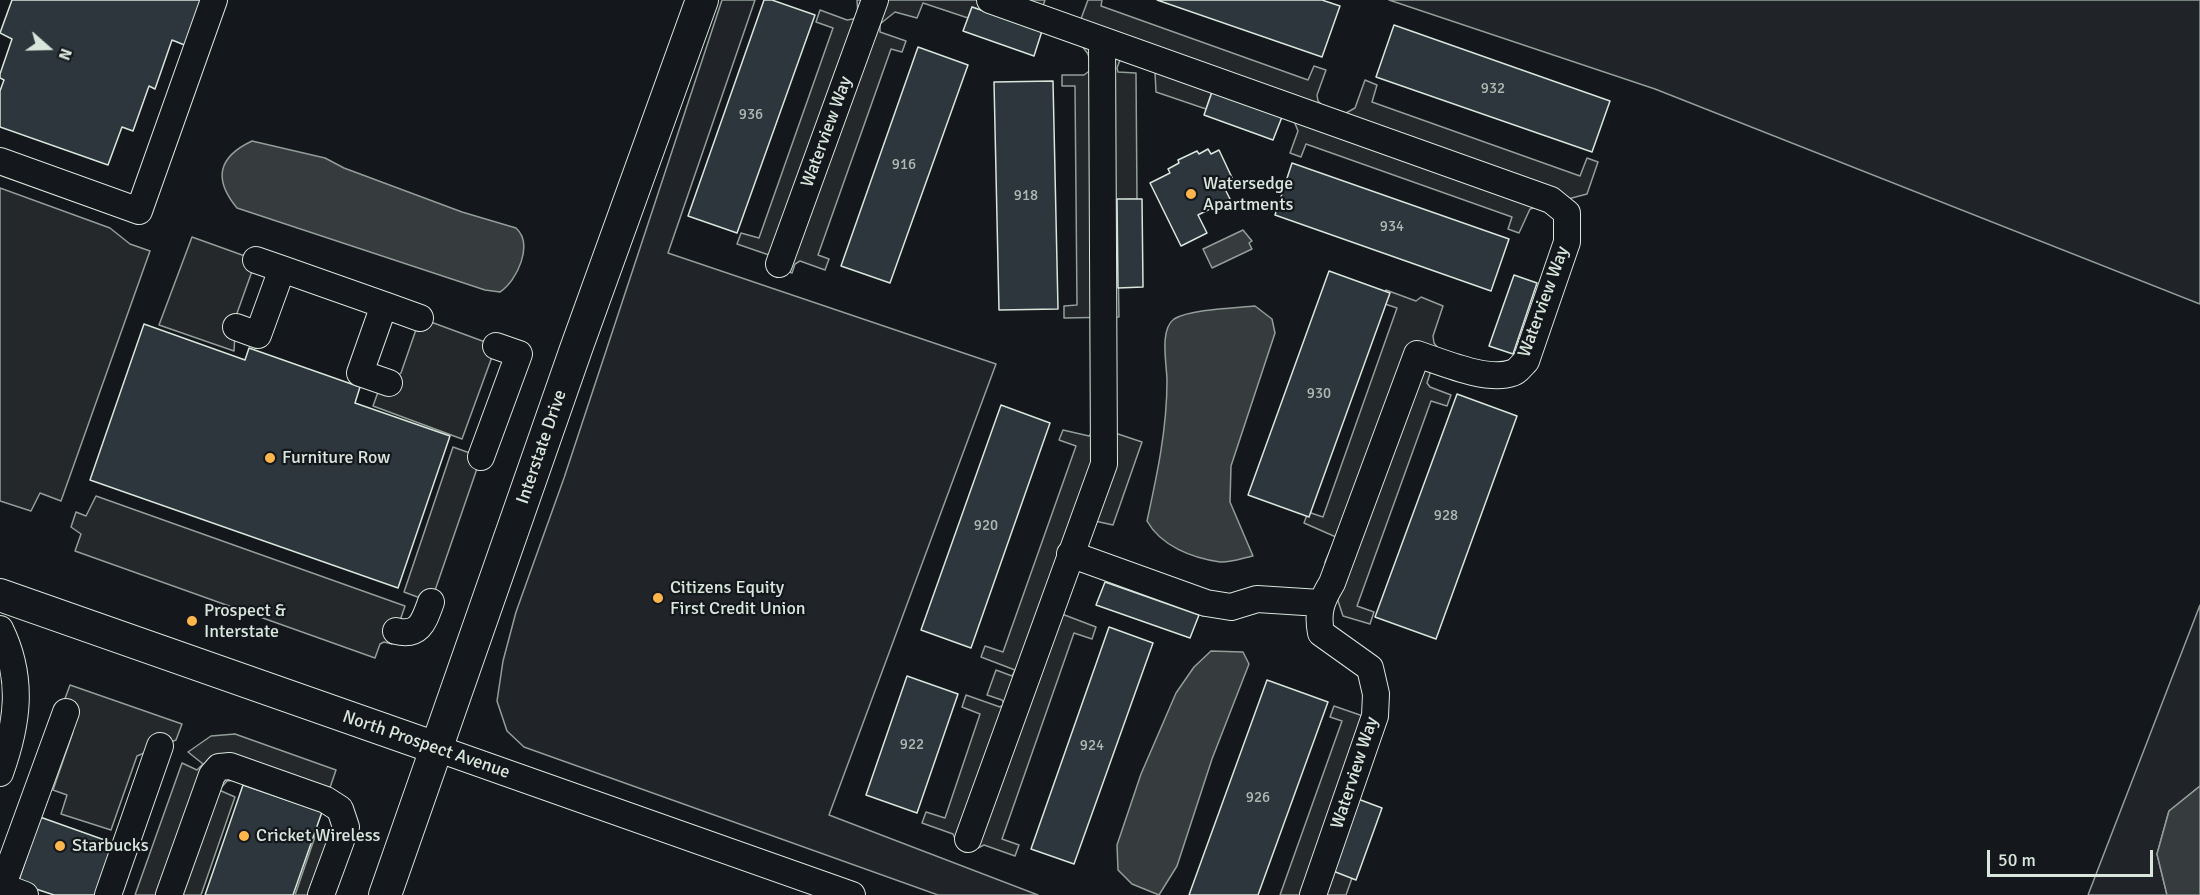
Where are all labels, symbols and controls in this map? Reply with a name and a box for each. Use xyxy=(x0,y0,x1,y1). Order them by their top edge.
north arrow xyxy=(18,18,78,78)
text: N xyxy=(54,45,76,63)
street label: Waterview Way xyxy=(797,74,857,190)
house number: 932 xyxy=(1481,80,1505,98)
house number: 936 xyxy=(739,106,763,124)
house number: 916 xyxy=(892,156,916,174)
place label: Watersedge Apartments xyxy=(1203,173,1293,216)
house number: 918 xyxy=(1014,187,1038,205)
marker: Watersedge Apartments xyxy=(1184,187,1198,201)
house number: 934 xyxy=(1380,218,1404,236)
street label: Waterview Way xyxy=(1514,244,1574,360)
house number: 930 xyxy=(1307,385,1331,403)
street label: Interstate Drive xyxy=(512,387,572,507)
place label: Furniture Row xyxy=(282,447,390,469)
marker: Furniture Row xyxy=(263,451,277,465)
house number: 928 xyxy=(1434,507,1458,525)
house number: 920 xyxy=(974,517,998,535)
place label: Citizens Equity First Credit Union xyxy=(670,577,806,620)
marker: Citizens Equity First Credit Union xyxy=(651,591,665,605)
place label: Prospect & Interstate xyxy=(204,600,286,642)
marker: Prospect & Interstate xyxy=(185,614,199,628)
street label: North Prospect Avenue xyxy=(339,706,513,784)
street label: Waterview Way xyxy=(1327,714,1383,832)
house number: 922 xyxy=(900,736,924,754)
house number: 924 xyxy=(1080,737,1104,755)
house number: 926 xyxy=(1246,789,1270,807)
place label: Cricket Wireless xyxy=(256,825,380,847)
marker: Cricket Wireless xyxy=(237,829,251,843)
place label: Starbucks xyxy=(72,835,149,857)
scale bar xyxy=(1990,838,2156,876)
marker: Starbucks xyxy=(53,839,67,853)
text: 50 m xyxy=(1998,849,2036,871)

